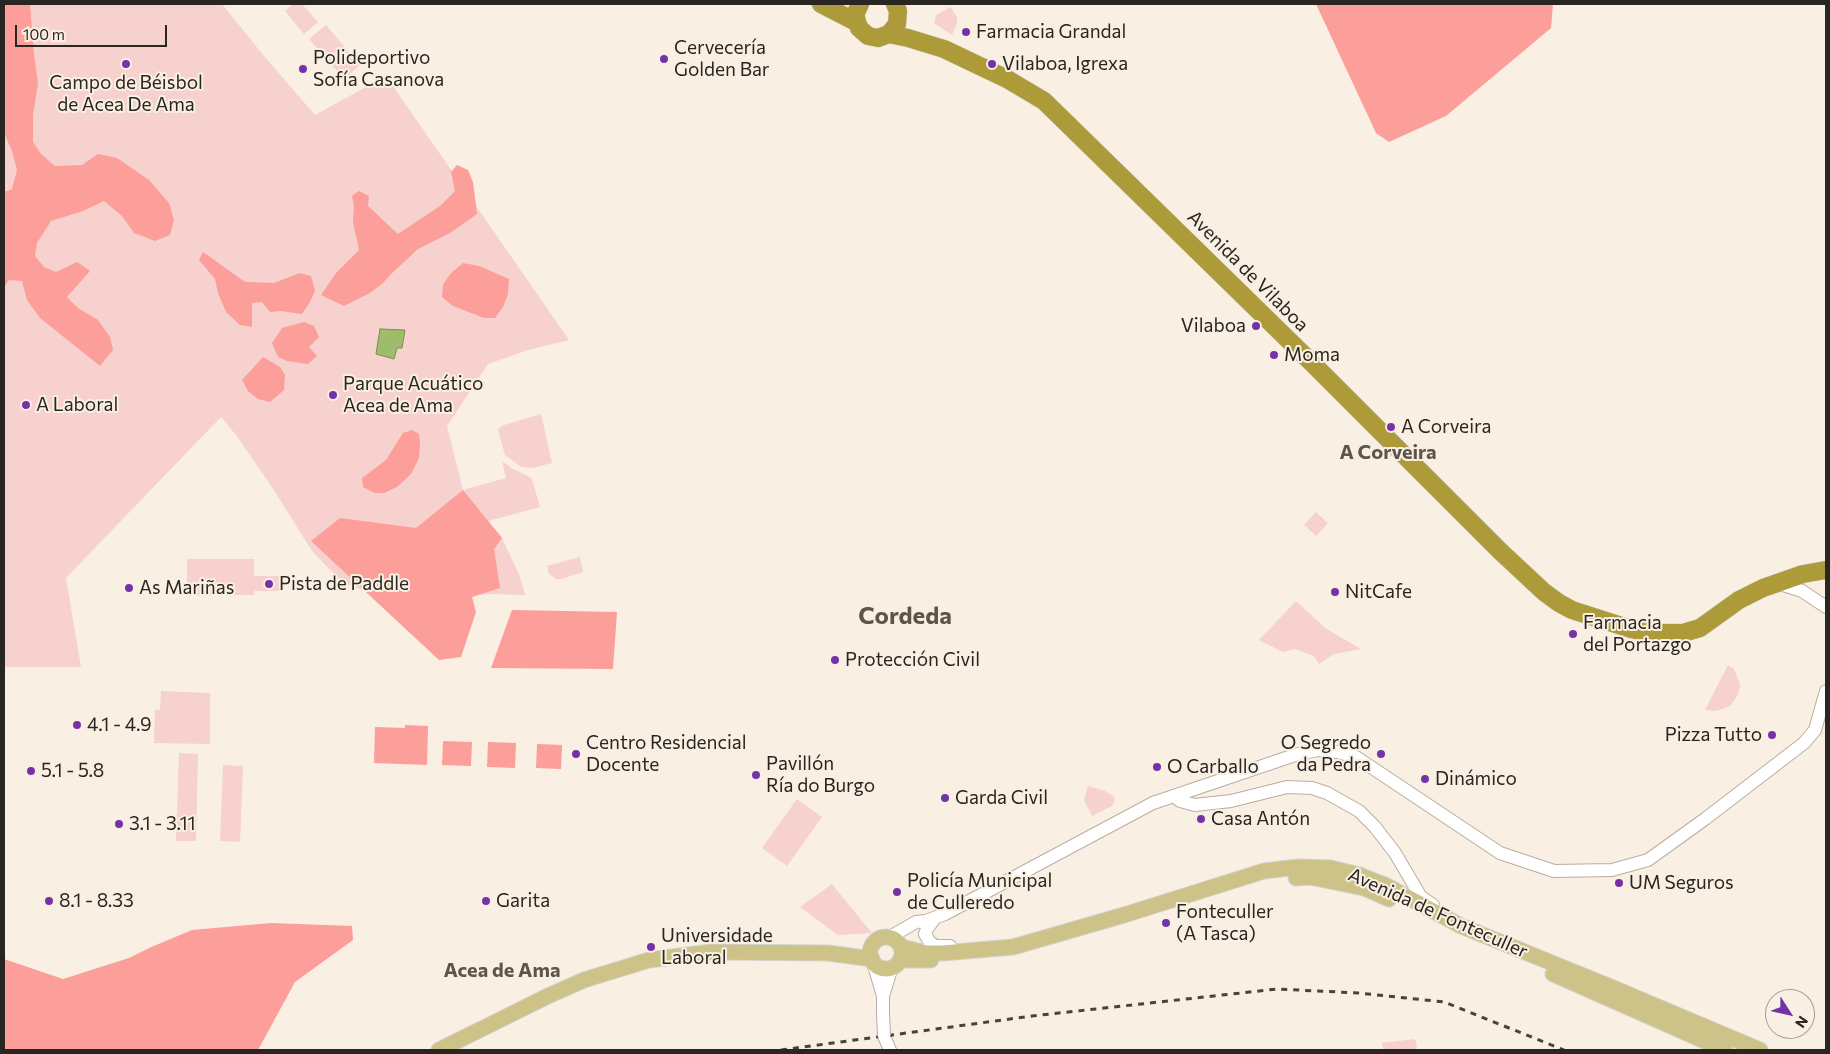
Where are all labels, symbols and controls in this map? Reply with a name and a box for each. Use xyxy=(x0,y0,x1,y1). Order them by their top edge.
scale bar xyxy=(18,15,170,47)
place label: Farmacia Grandal xyxy=(976,21,1126,43)
text: 100 m xyxy=(23,25,65,43)
marker: Farmacia Grandal xyxy=(960,26,972,38)
place label: Cervecería Golden Bar xyxy=(674,37,769,81)
place label: Polideportivo Sofía Casanova xyxy=(313,47,444,91)
marker: Cervecería Golden Bar xyxy=(658,53,670,65)
place label: Vilaboa, Igrexa xyxy=(1002,53,1128,75)
marker: Campo de Béisbol de Acea De Ama xyxy=(120,58,132,70)
marker: Vilaboa, Igrexa xyxy=(986,58,998,70)
marker: Polideportivo Sofía Casanova xyxy=(297,63,309,75)
place label: Campo de Béisbol de Acea De Ama xyxy=(49,72,203,116)
street label: Avenida de Vilaboa xyxy=(1183,206,1313,336)
place label: Vilaboa xyxy=(1181,315,1246,337)
marker: Vilaboa xyxy=(1250,320,1262,332)
place label: Moma xyxy=(1284,344,1340,366)
marker: Moma xyxy=(1268,349,1280,361)
place label: Parque Acuático Acea de Ama xyxy=(343,373,483,417)
marker: Parque Acuático Acea de Ama xyxy=(327,389,339,401)
place label: A Laboral xyxy=(36,394,118,416)
marker: A Laboral xyxy=(20,399,32,411)
place label: A Corveira xyxy=(1401,416,1491,438)
marker: A Corveira xyxy=(1385,421,1397,433)
district label: A Corveira xyxy=(1339,440,1437,464)
place label: Pista de Paddle xyxy=(279,573,409,595)
place label: As Mariñas xyxy=(139,577,234,599)
marker: Pista de Paddle xyxy=(263,578,275,590)
place label: NitCafe xyxy=(1345,581,1412,603)
marker: As Mariñas xyxy=(123,582,135,594)
marker: NitCafe xyxy=(1329,586,1341,598)
district label: Cordeda xyxy=(858,602,952,630)
place label: Farmacia del Portazgo xyxy=(1583,612,1692,656)
marker: Farmacia del Portazgo xyxy=(1567,628,1579,640)
place label: Protección Civil xyxy=(845,649,980,671)
marker: Protección Civil xyxy=(829,654,841,666)
place label: 4.1 - 4.9 xyxy=(87,714,152,736)
marker: 4.1 - 4.9 xyxy=(71,719,83,731)
place label: Pizza Tutto xyxy=(1665,724,1762,746)
marker: Pizza Tutto xyxy=(1766,729,1778,741)
place label: Centro Residencial Docente xyxy=(586,732,747,776)
place label: O Segredo da Pedra xyxy=(1281,732,1371,776)
marker: Centro Residencial Docente xyxy=(570,748,582,760)
marker: O Segredo da Pedra xyxy=(1375,748,1387,760)
place label: Pavillón Ría do Burgo xyxy=(766,753,875,797)
place label: O Carballo xyxy=(1167,756,1259,778)
place label: 5.1 - 5.8 xyxy=(41,760,104,782)
marker: O Carballo xyxy=(1151,761,1163,773)
marker: 5.1 - 5.8 xyxy=(25,765,37,777)
place label: Dinámico xyxy=(1435,768,1517,790)
marker: Pavillón Ría do Burgo xyxy=(750,769,762,781)
marker: Dinámico xyxy=(1419,773,1431,785)
place label: Garda Civil xyxy=(955,787,1048,809)
marker: Garda Civil xyxy=(939,792,951,804)
place label: Casa Antón xyxy=(1211,808,1310,830)
place label: 3.1 - 3.11 xyxy=(129,813,196,835)
marker: Casa Antón xyxy=(1195,813,1207,825)
marker: 3.1 - 3.11 xyxy=(113,818,125,830)
street label: Avenida de Fonteculler xyxy=(1345,863,1531,963)
place label: Policía Municipal de Culleredo xyxy=(907,870,1052,914)
place label: UM Seguros xyxy=(1629,872,1734,894)
marker: UM Seguros xyxy=(1613,877,1625,889)
marker: Policía Municipal de Culleredo xyxy=(891,886,903,898)
place label: 8.1 - 8.33 xyxy=(59,890,134,912)
place label: Garita xyxy=(496,890,550,912)
marker: 8.1 - 8.33 xyxy=(43,895,55,907)
marker: Garita xyxy=(480,895,492,907)
place label: Fonteculler (A Tasca) xyxy=(1176,901,1274,945)
marker: Fonteculler (A Tasca) xyxy=(1160,917,1172,929)
place label: Universidade Laboral xyxy=(661,925,773,969)
marker: Universidade Laboral xyxy=(645,941,657,953)
district label: Acea de Ama xyxy=(444,958,560,982)
north arrow xyxy=(1765,989,1815,1039)
text: N xyxy=(1792,1013,1812,1031)

